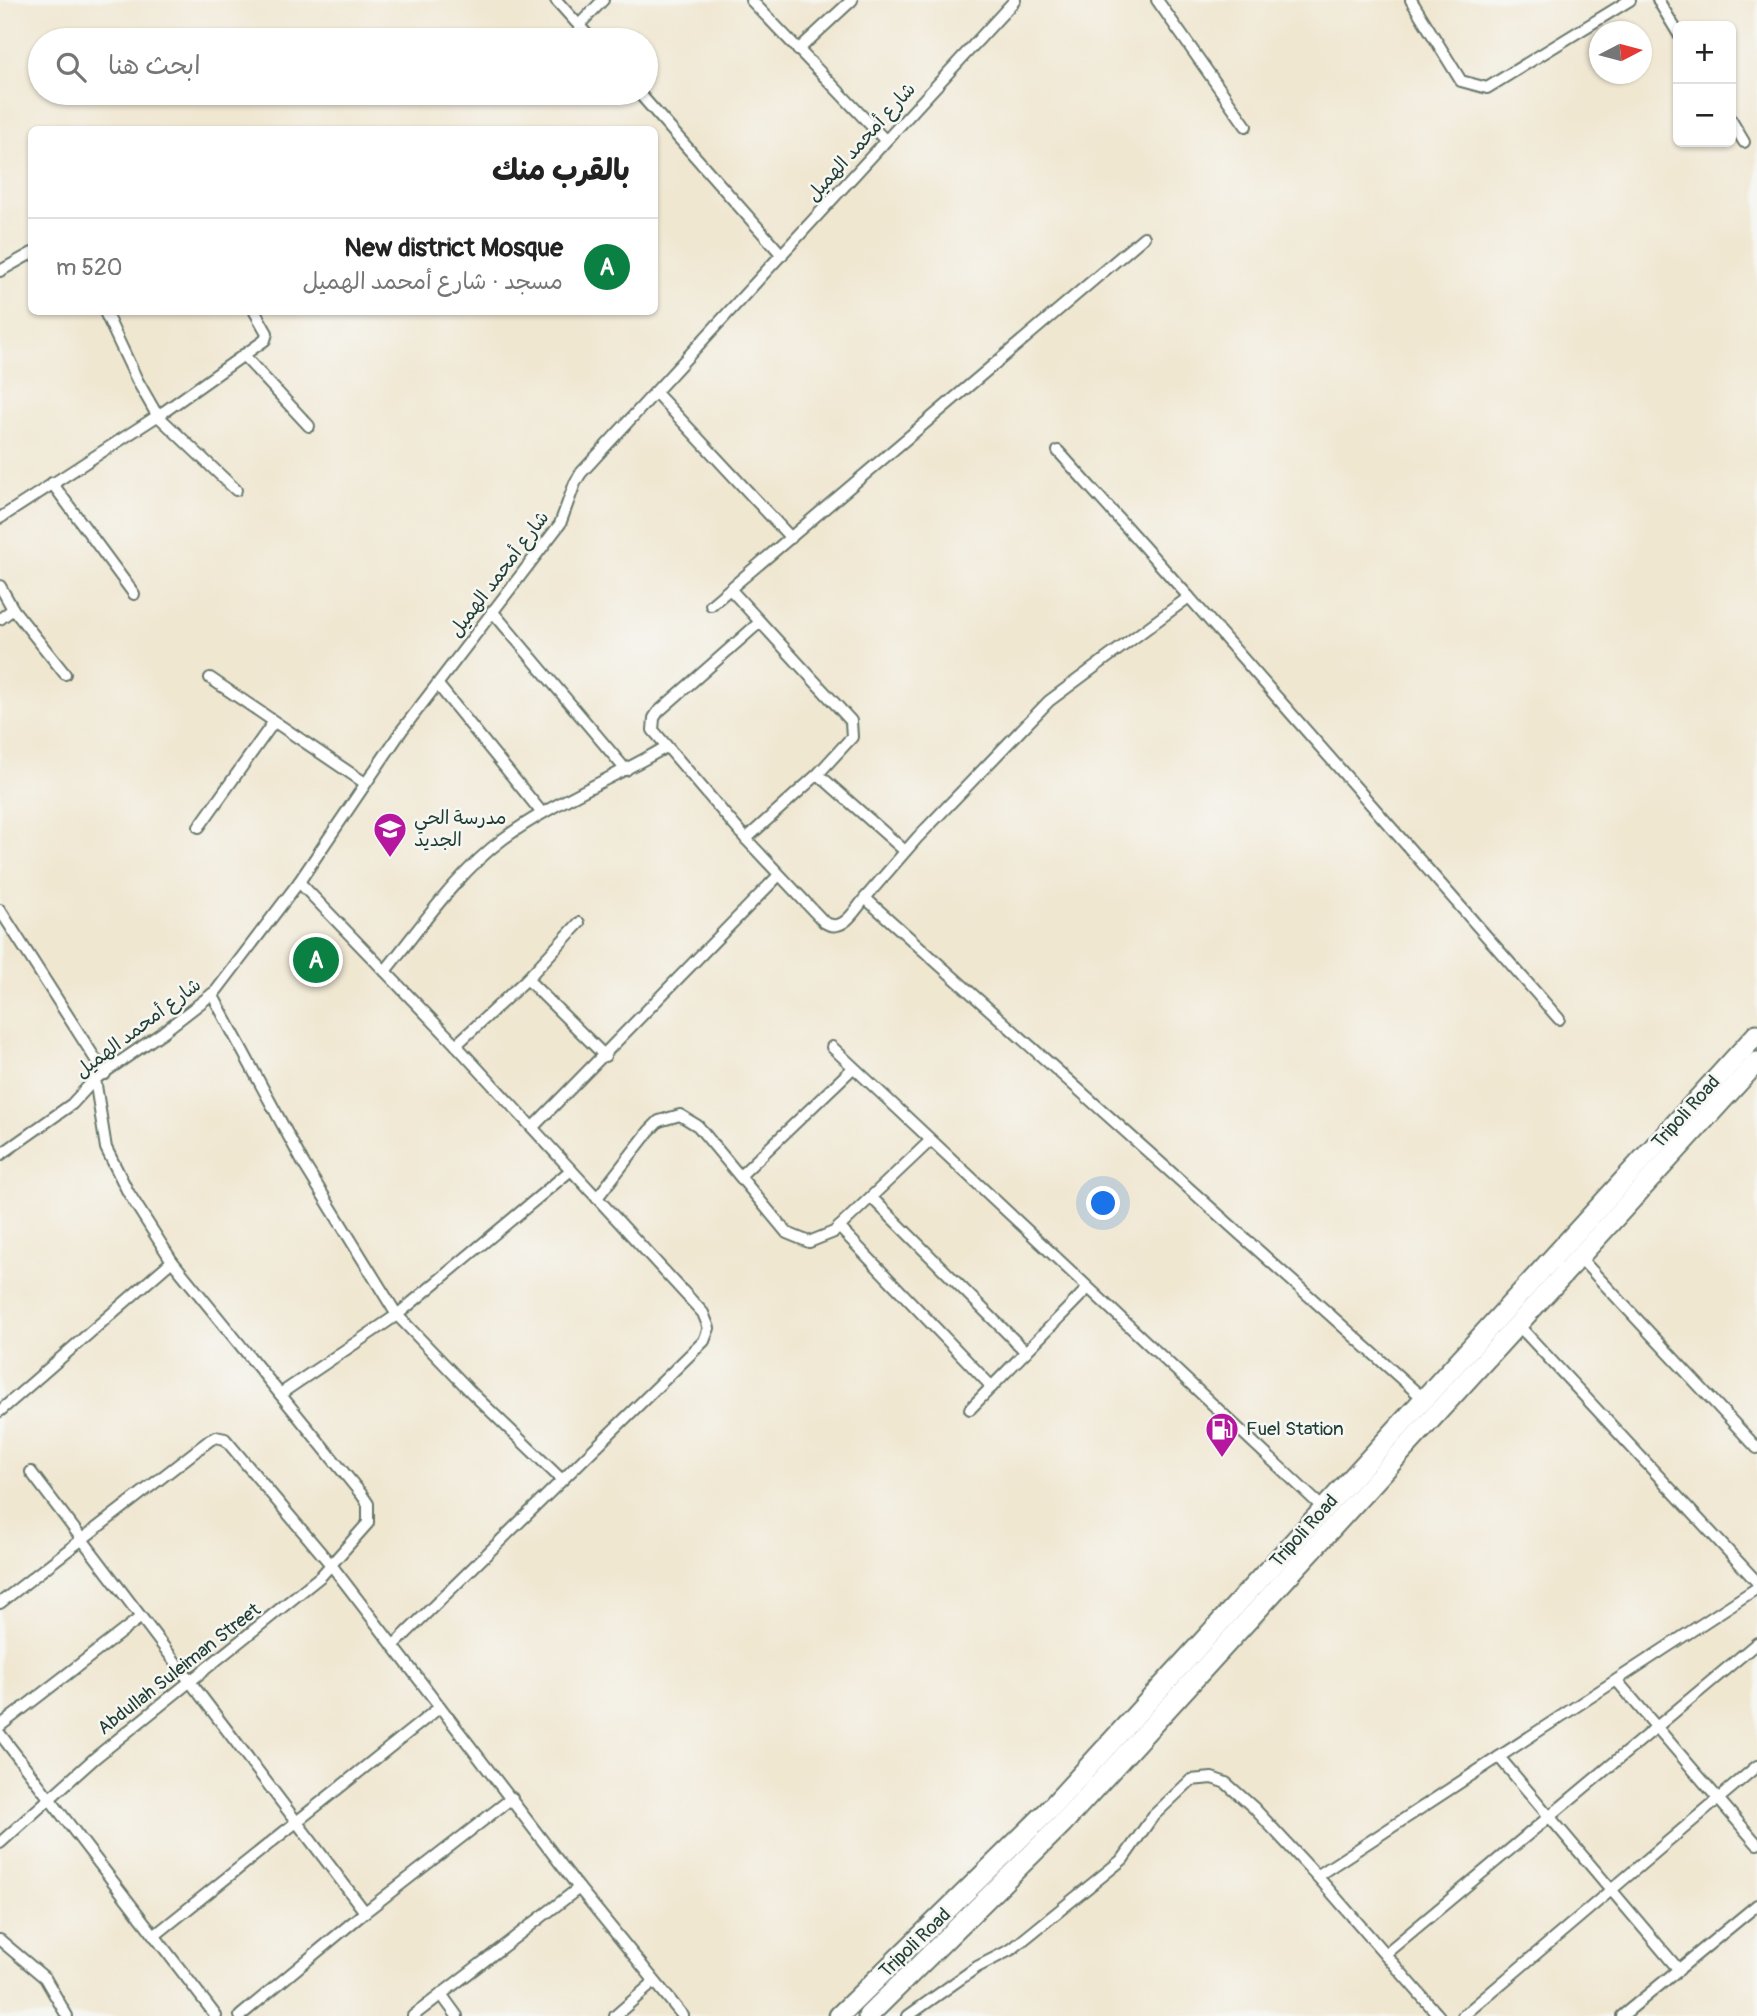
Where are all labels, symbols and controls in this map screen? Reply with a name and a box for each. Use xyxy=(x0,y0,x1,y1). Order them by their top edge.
north arrow xyxy=(1589,21,1652,84)
map controls xyxy=(1673,21,1736,147)
button: + xyxy=(1673,21,1736,84)
search box xyxy=(28,28,658,105)
icon: search xyxy=(52,48,90,86)
text: ابحث هنا xyxy=(108,50,201,82)
street label: شارع أمحمد الهميل xyxy=(801,77,922,207)
button: − xyxy=(1673,84,1736,147)
text: بالقرب منك xyxy=(492,152,630,189)
text: New district Mosque xyxy=(344,232,563,264)
text: 520 m xyxy=(56,253,122,282)
text: A xyxy=(600,253,614,282)
text: مسجد · شارع أمحمد الهميل xyxy=(303,267,563,296)
street label: شارع أمحمد الهميل xyxy=(444,506,555,643)
place label: مدرسة الحي الجديد xyxy=(414,806,507,852)
school or university icon: مدرسة الحي الجديد xyxy=(371,810,409,859)
pin: A xyxy=(293,934,339,986)
street label: شارع أمحمد الهميل xyxy=(70,973,207,1084)
street label: Tripoli Road xyxy=(1647,1070,1725,1154)
your location xyxy=(1086,1186,1120,1220)
fuel station icon: Fuel Station xyxy=(1203,1410,1241,1459)
place label: Fuel Station xyxy=(1246,1417,1344,1441)
street label: Tripoli Road xyxy=(1265,1489,1343,1573)
street label: Abdullah Suleiman Street xyxy=(93,1598,266,1740)
street label: Tripoli Road xyxy=(874,1903,956,1983)

